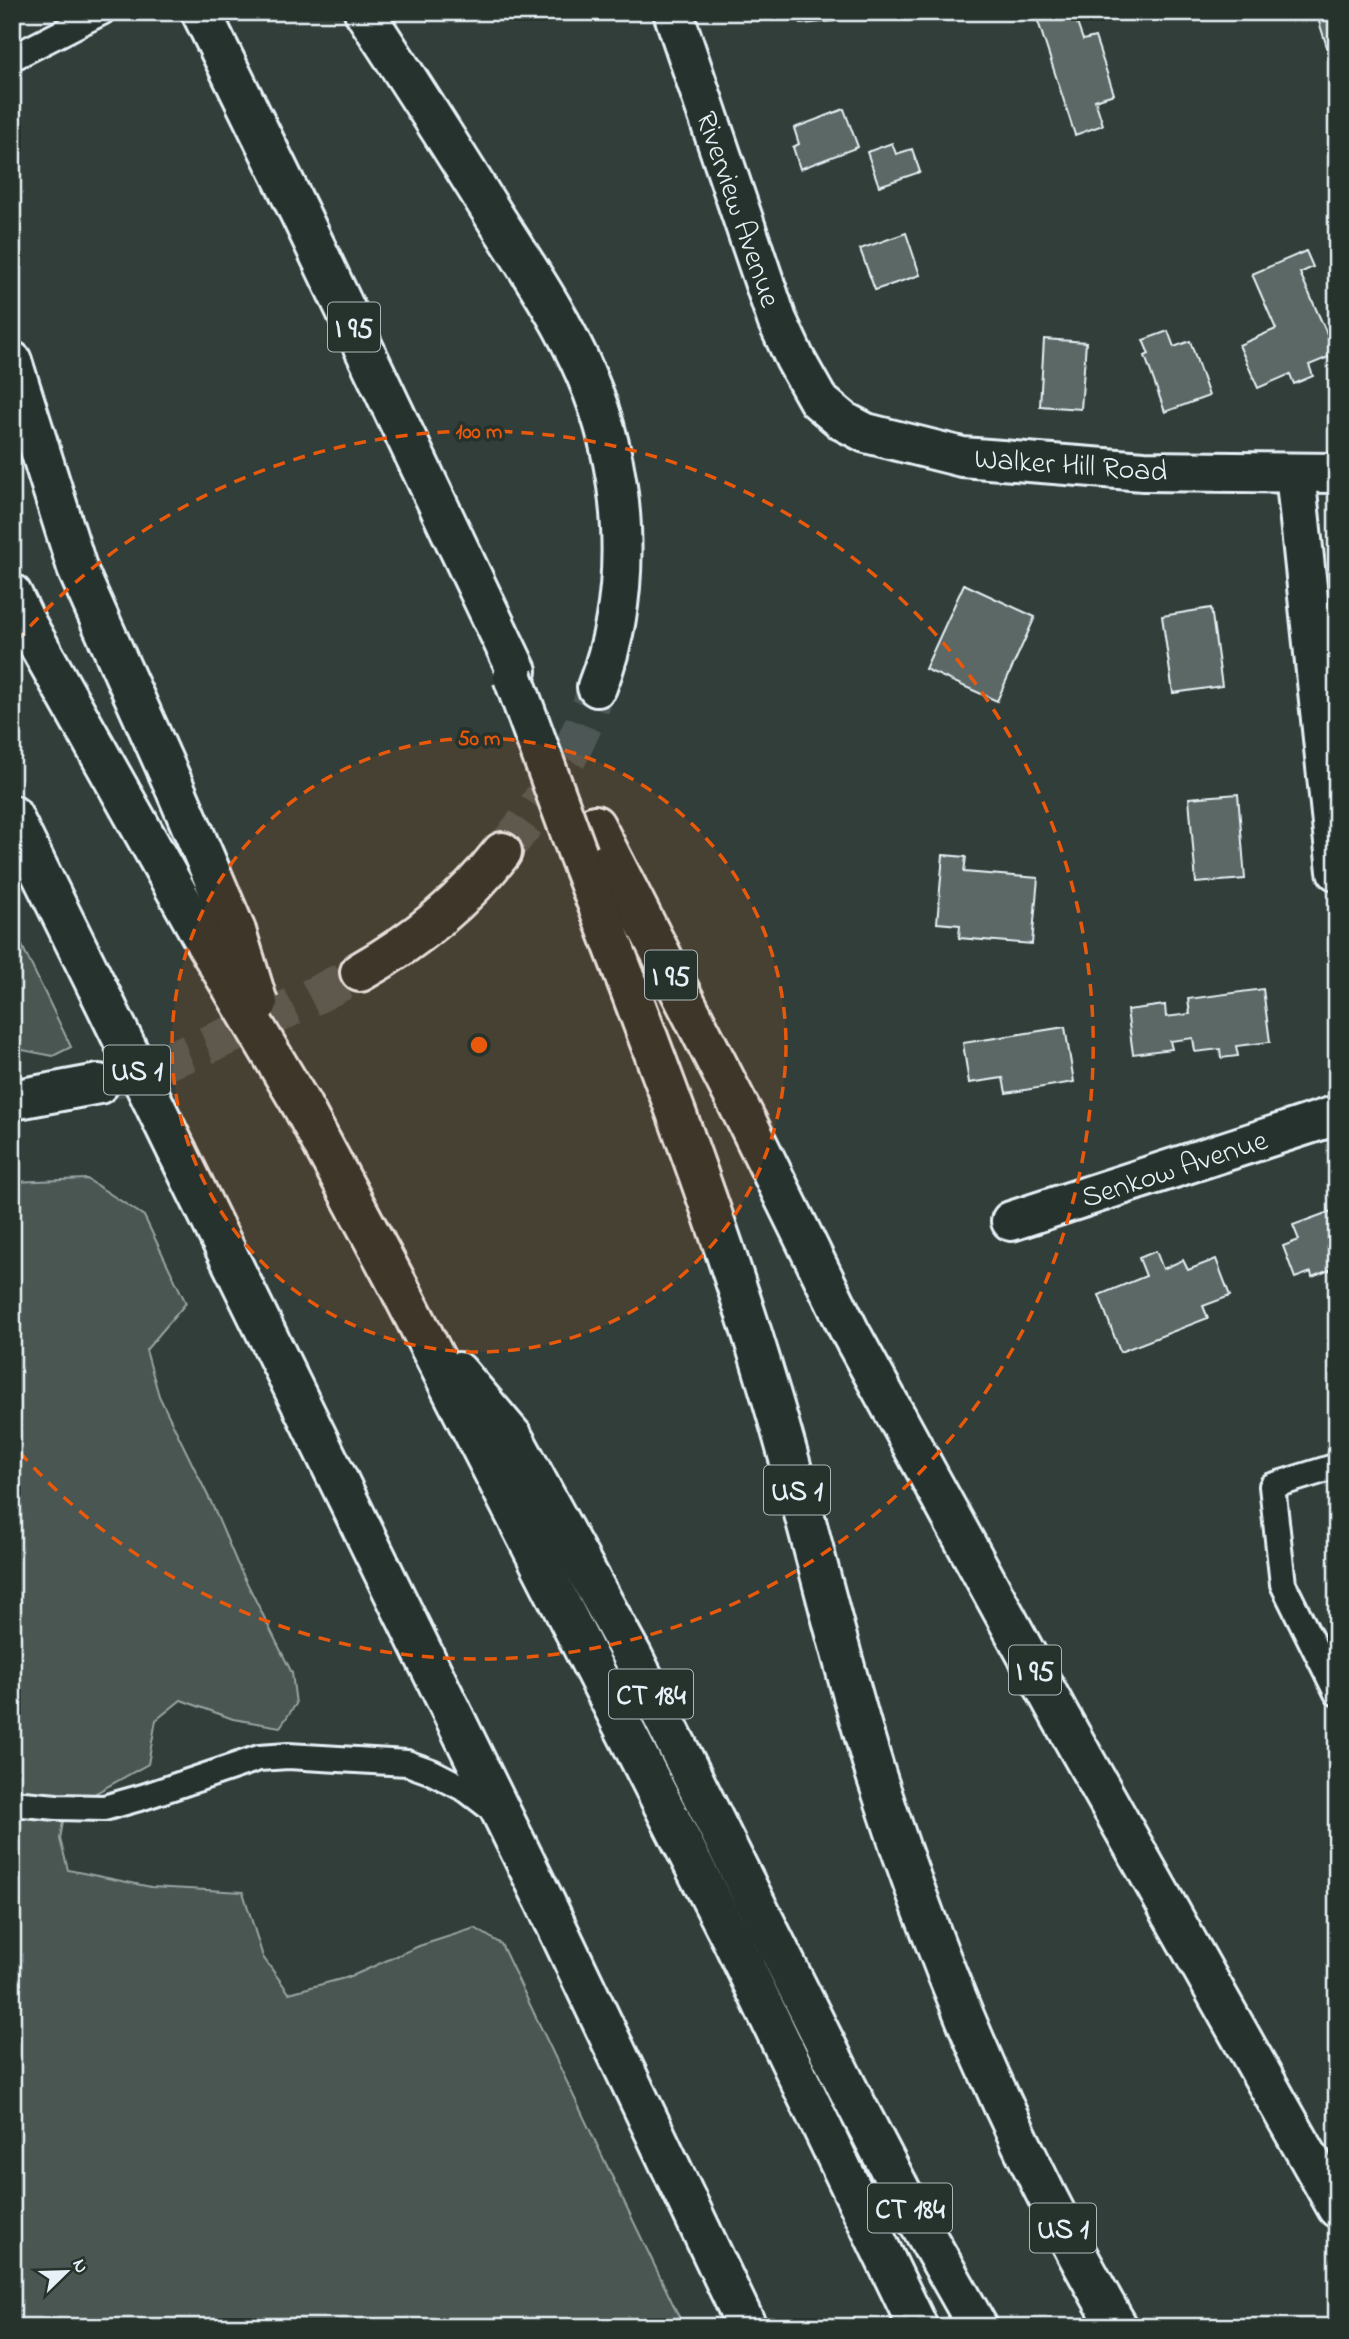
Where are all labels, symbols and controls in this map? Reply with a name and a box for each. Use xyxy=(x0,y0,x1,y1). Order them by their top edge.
street label: Riverview Avenue xyxy=(682,106,790,314)
road number: I 95 xyxy=(328,302,380,352)
text: 100 m xyxy=(456,418,502,448)
street label: Walker Hill Road xyxy=(973,438,1169,496)
text: 50 m xyxy=(458,725,500,755)
road number: I 95 xyxy=(645,950,697,1000)
centre of rings xyxy=(467,1033,491,1057)
road number: US 1 xyxy=(104,1046,170,1094)
street label: Senkow Avenue xyxy=(1076,1120,1274,1222)
road number: US 1 xyxy=(764,1466,830,1514)
road number: I 95 xyxy=(1009,1646,1061,1694)
road number: CT 184 xyxy=(609,1670,693,1718)
road number: CT 184 xyxy=(868,2184,952,2232)
road number: US 1 xyxy=(1030,2204,1096,2252)
north arrow xyxy=(32,2238,102,2308)
text: N xyxy=(64,2255,94,2278)

